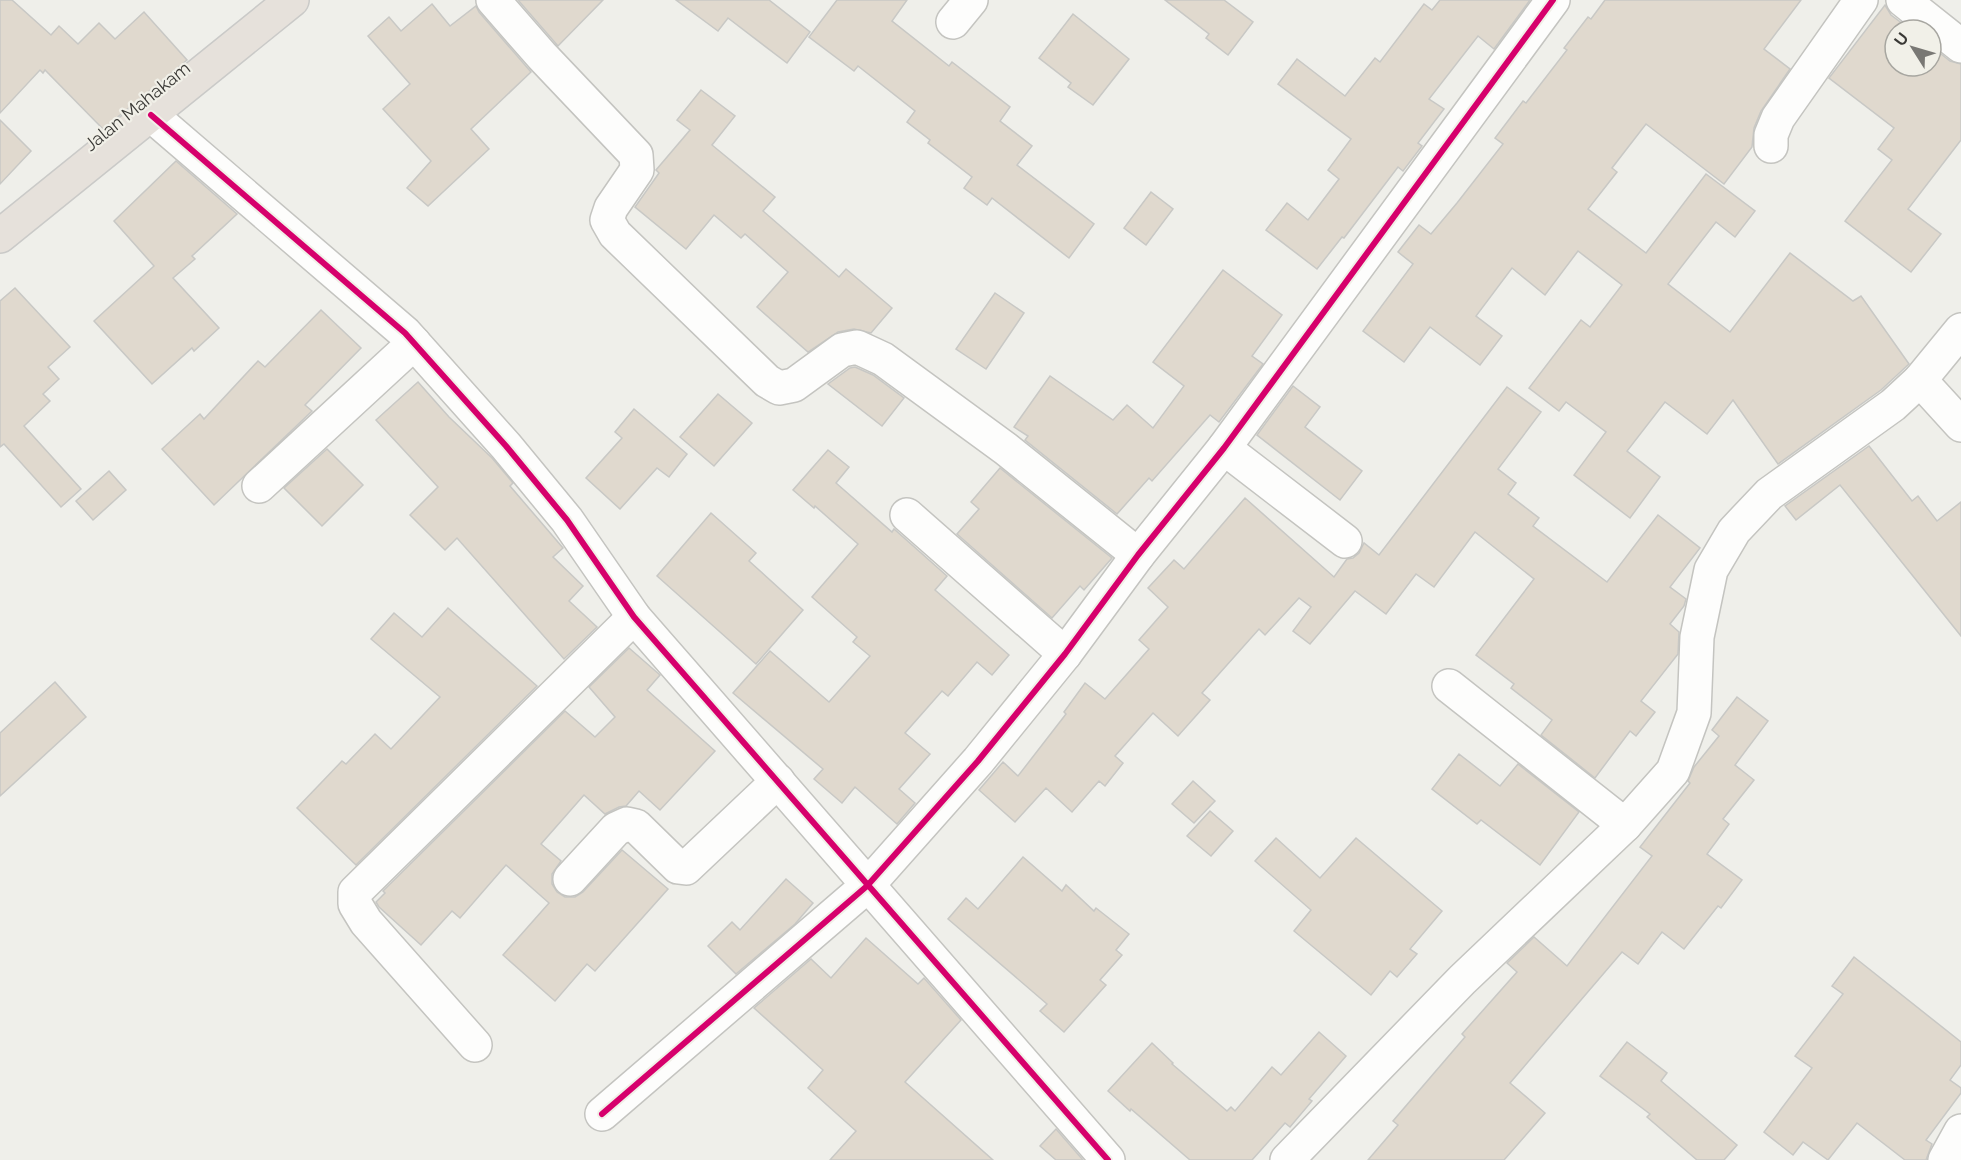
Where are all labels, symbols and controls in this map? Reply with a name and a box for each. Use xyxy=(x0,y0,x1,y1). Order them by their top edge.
north arrow xyxy=(1883,18,1943,78)
text: U xyxy=(1890,29,1913,50)
street label: Jalan Mahakam xyxy=(80,57,194,155)

